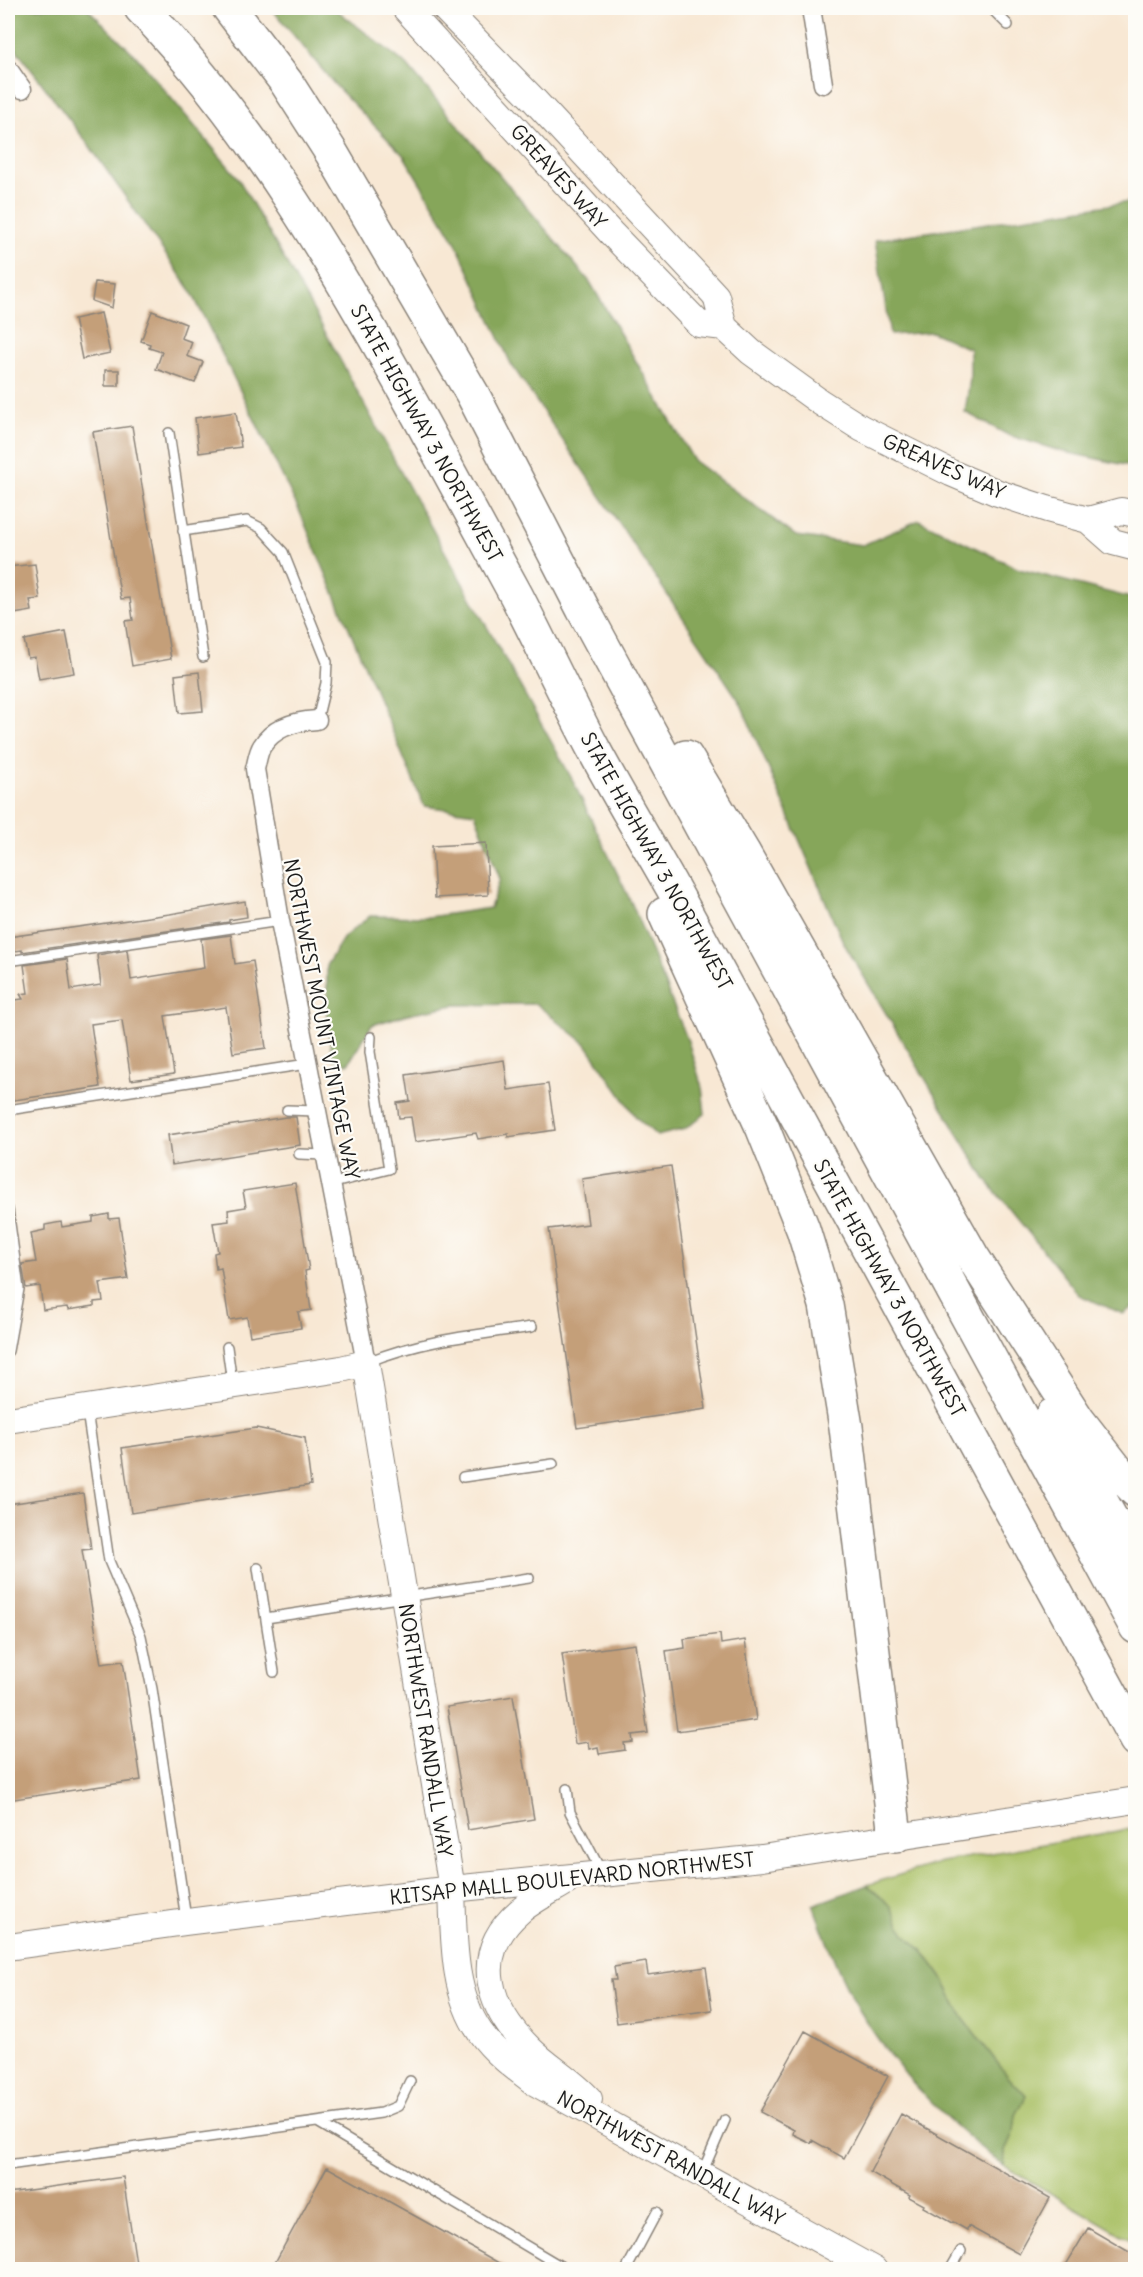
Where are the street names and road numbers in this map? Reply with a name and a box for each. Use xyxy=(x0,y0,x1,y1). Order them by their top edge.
street label: GREAVES WAY xyxy=(506,119,612,233)
street label: STATE HIGHWAY 3 NORTHWEST xyxy=(346,300,508,566)
street label: GREAVES WAY xyxy=(879,428,1009,504)
street label: STATE HIGHWAY 3 NORTHWEST xyxy=(576,728,738,994)
street label: NORTHWEST MOUNT VINTAGE WAY xyxy=(279,857,365,1181)
street label: STATE HIGHWAY 3 NORTHWEST xyxy=(809,1155,971,1421)
street label: NORTHWEST RANDALL WAY xyxy=(394,1601,458,1859)
street label: KITSAP MALL BOULEVARD NORTHWEST xyxy=(388,1846,756,1910)
street label: NORTHWEST RANDALL WAY xyxy=(553,2085,789,2231)

